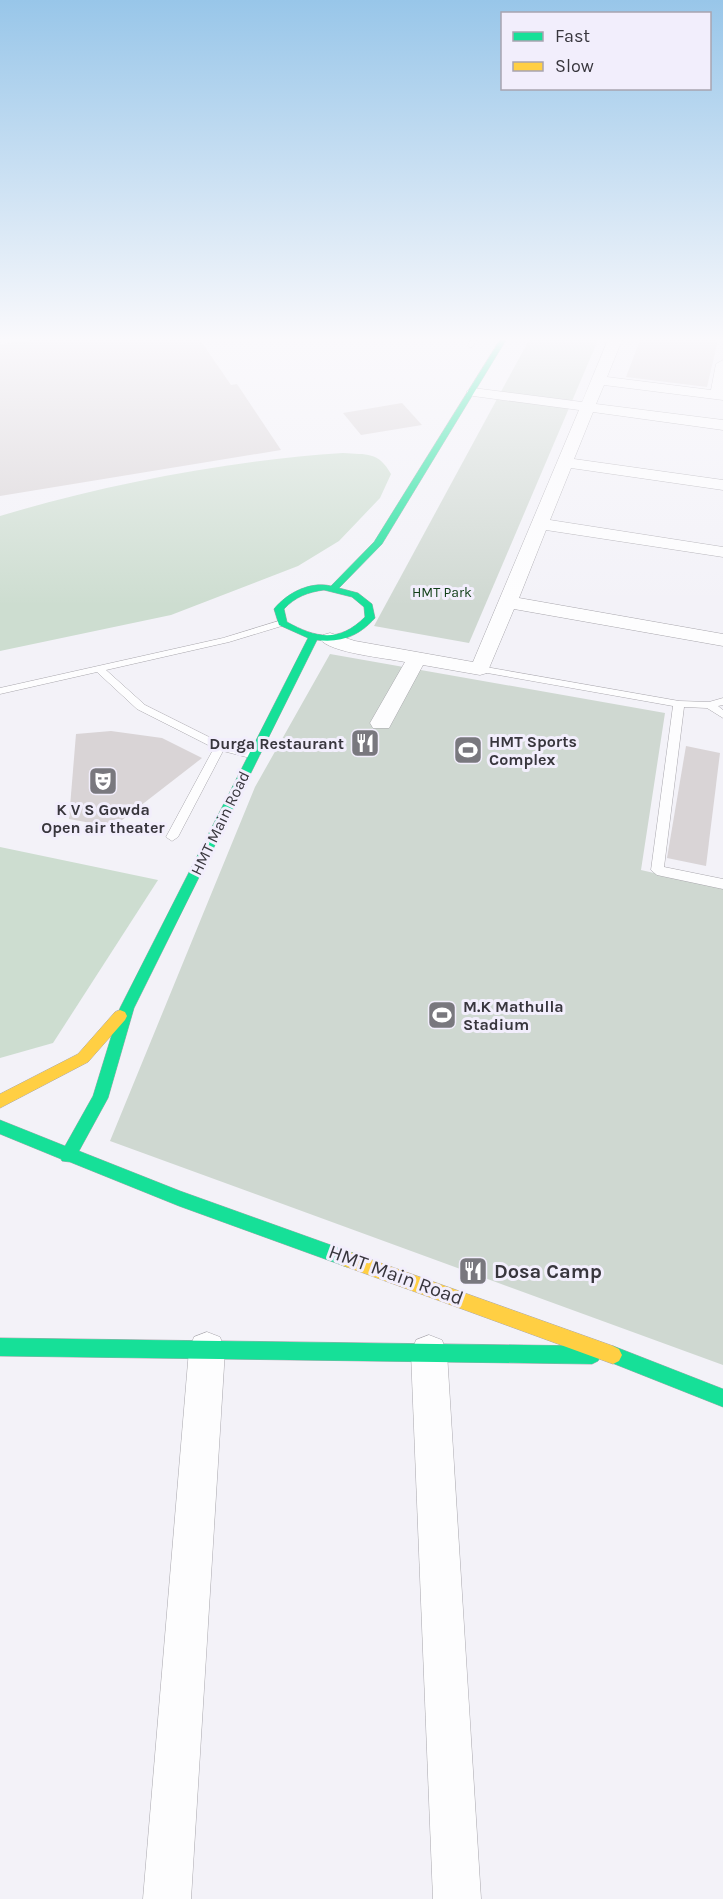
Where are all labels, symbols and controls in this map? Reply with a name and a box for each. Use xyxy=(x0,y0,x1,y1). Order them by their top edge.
legend xyxy=(501,12,711,90)
text: Fast xyxy=(555,25,590,47)
text: Slow xyxy=(555,55,594,77)
park label: HMT Park xyxy=(412,584,472,601)
restaurant icon: Durga Restaurant xyxy=(349,727,381,759)
place label: HMT Sports Complex xyxy=(489,732,577,769)
place label: Durga Restaurant xyxy=(209,734,344,753)
sports icon: HMT Sports Complex xyxy=(452,734,484,766)
theatre icon: K V S Gowda Open air theater xyxy=(87,765,119,797)
street label: HMT Main Road xyxy=(187,768,253,878)
place label: K V S Gowda Open air theater xyxy=(41,800,165,837)
place label: M.K Mathulla Stadium xyxy=(463,997,564,1034)
sports icon: M.K Mathulla Stadium xyxy=(426,999,458,1031)
street label: HMT Main Road xyxy=(325,1240,467,1310)
restaurant icon: Dosa Camp xyxy=(457,1255,489,1287)
place label: Dosa Camp xyxy=(494,1260,602,1283)

